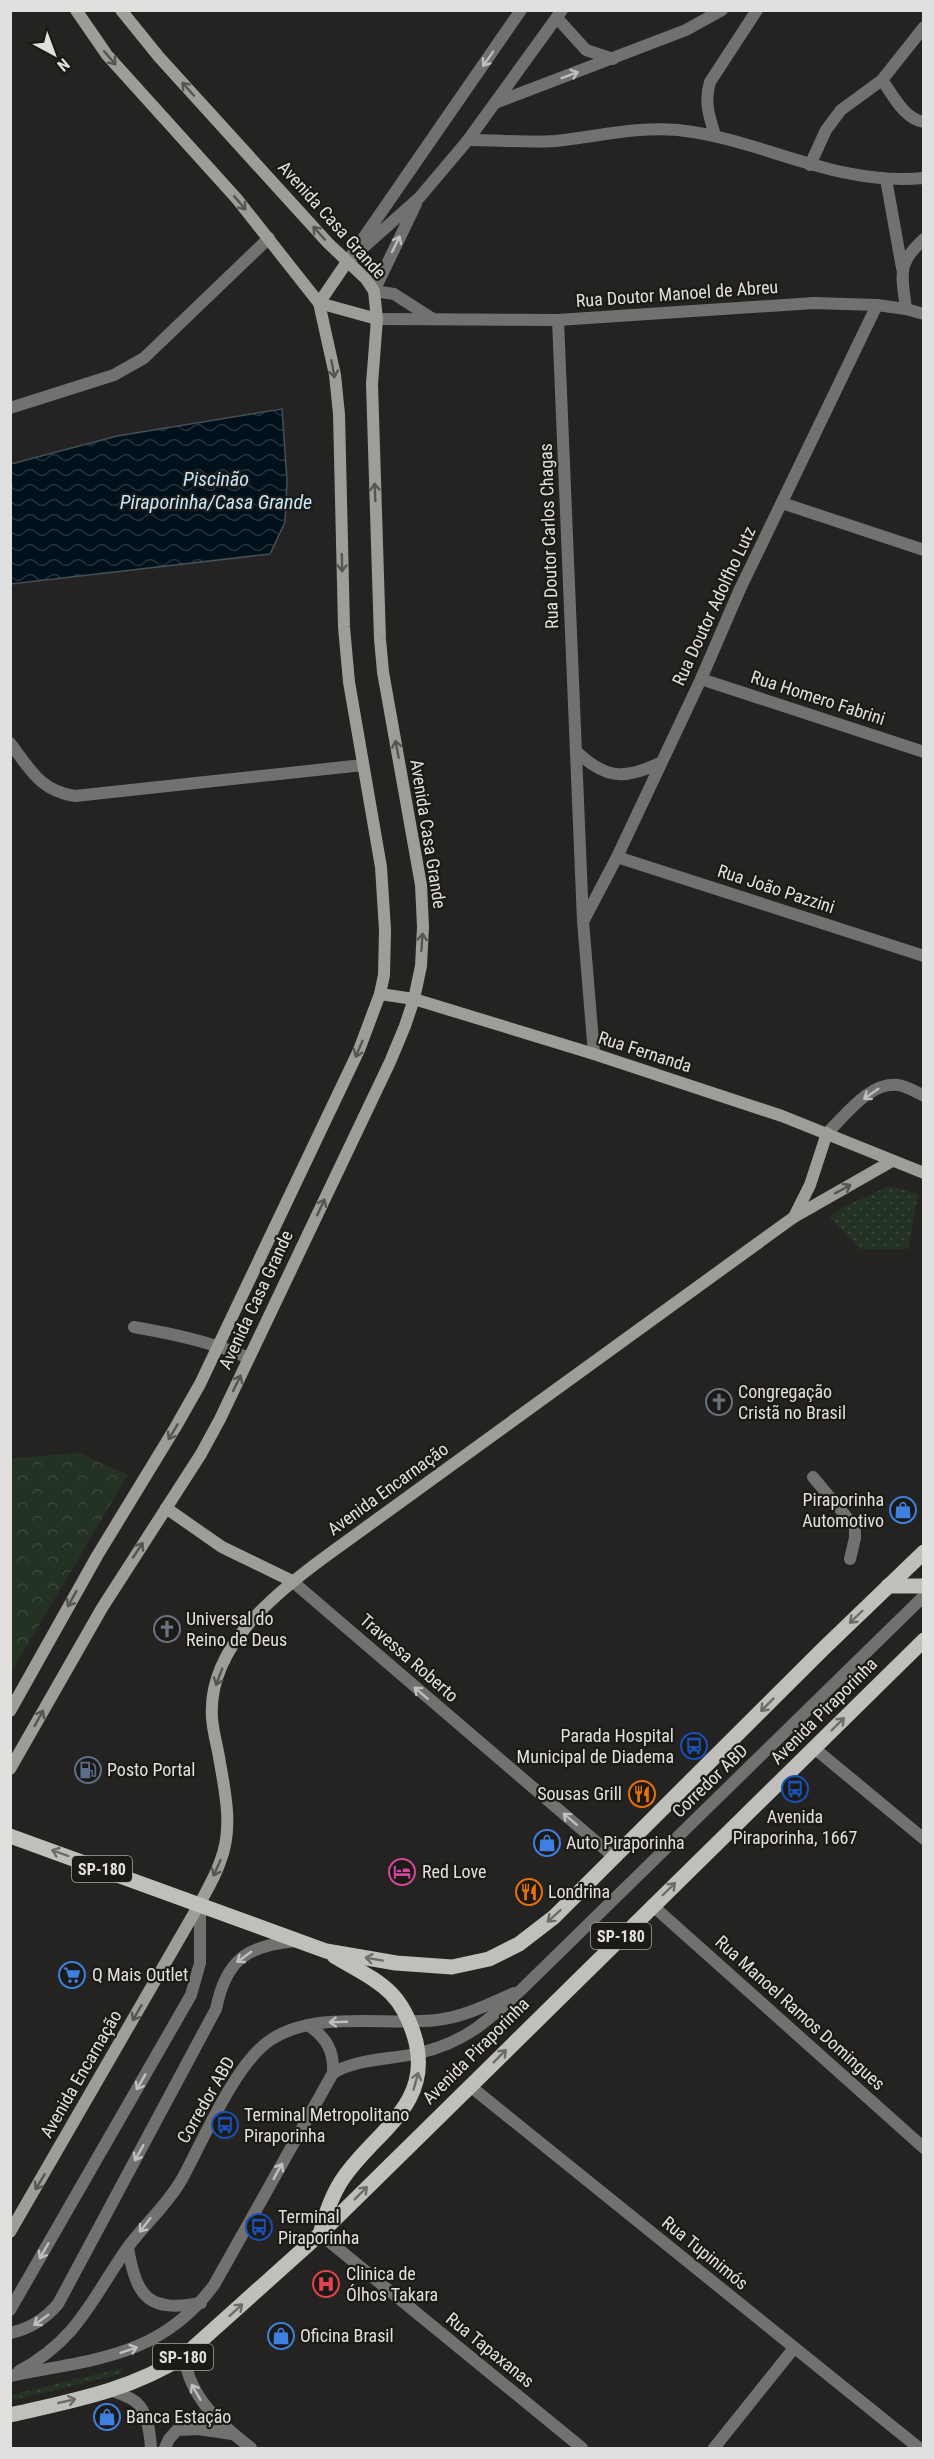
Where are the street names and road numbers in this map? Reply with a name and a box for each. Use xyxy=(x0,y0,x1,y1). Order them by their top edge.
street label: Avenida Casa Grande xyxy=(274,157,391,283)
street label: Rua Doutor Manoel de Abreu xyxy=(575,276,779,311)
street label: Rua Doutor Carlos Chagas xyxy=(535,443,562,629)
street label: Rua Doutor Adolfho Lutz xyxy=(667,523,760,689)
street label: Rua Homero Fabrini xyxy=(748,666,888,729)
street label: Avenida Casa Grande xyxy=(406,758,451,910)
street label: Rua João Pazzini xyxy=(715,860,837,917)
street label: Rua Fernanda xyxy=(596,1027,695,1077)
street label: Avenida Casa Grande xyxy=(214,1227,297,1373)
street label: Avenida Encarnação xyxy=(323,1438,452,1539)
street label: Travessa Roberto xyxy=(356,1609,463,1706)
street label: Avenida Piraporinha xyxy=(766,1653,881,1768)
street label: Corredor ABD xyxy=(668,1740,752,1822)
road number: SP-180 xyxy=(72,1856,132,1882)
road number: SP-180 xyxy=(591,1923,651,1949)
street label: Rua Manoel Ramos Domingues xyxy=(711,1931,889,2094)
street label: Avenida Piraporinha xyxy=(418,1993,533,2108)
street label: Avenida Encarnação xyxy=(35,2006,126,2141)
street label: Corredor ABD xyxy=(172,2053,239,2147)
street label: Rua Tupinimós xyxy=(658,2212,753,2294)
street label: Rua Tapaxanas xyxy=(442,2308,539,2392)
road number: SP-180 xyxy=(153,2344,213,2370)

